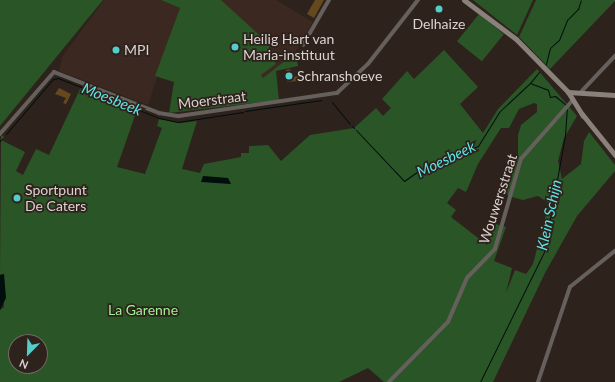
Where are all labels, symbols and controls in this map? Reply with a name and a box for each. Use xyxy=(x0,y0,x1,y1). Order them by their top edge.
marker: Delhaize xyxy=(434,4,444,14)
place label: Delhaize xyxy=(413,16,465,32)
place label: Heilig Hart van Maria-instituut xyxy=(243,31,335,64)
place label: MPI xyxy=(124,42,149,58)
marker: Heilig Hart van Maria-instituut xyxy=(230,42,240,52)
marker: MPI xyxy=(111,45,121,55)
place label: Schranshoeve xyxy=(297,68,382,84)
marker: Schranshoeve xyxy=(284,71,294,81)
water label: Moesbeek xyxy=(79,79,145,119)
street label: Moerstraat xyxy=(177,88,247,112)
water label: Moesbeek xyxy=(414,137,478,181)
street label: Wouwersstraat xyxy=(476,152,520,246)
water label: Klein Schijn xyxy=(533,178,565,252)
place label: Sportpunt De Caters xyxy=(25,182,87,214)
marker: Sportpunt De Caters xyxy=(12,193,22,203)
park label: La Garenne xyxy=(108,302,178,318)
north arrow xyxy=(8,334,48,374)
text: N xyxy=(17,357,30,372)

